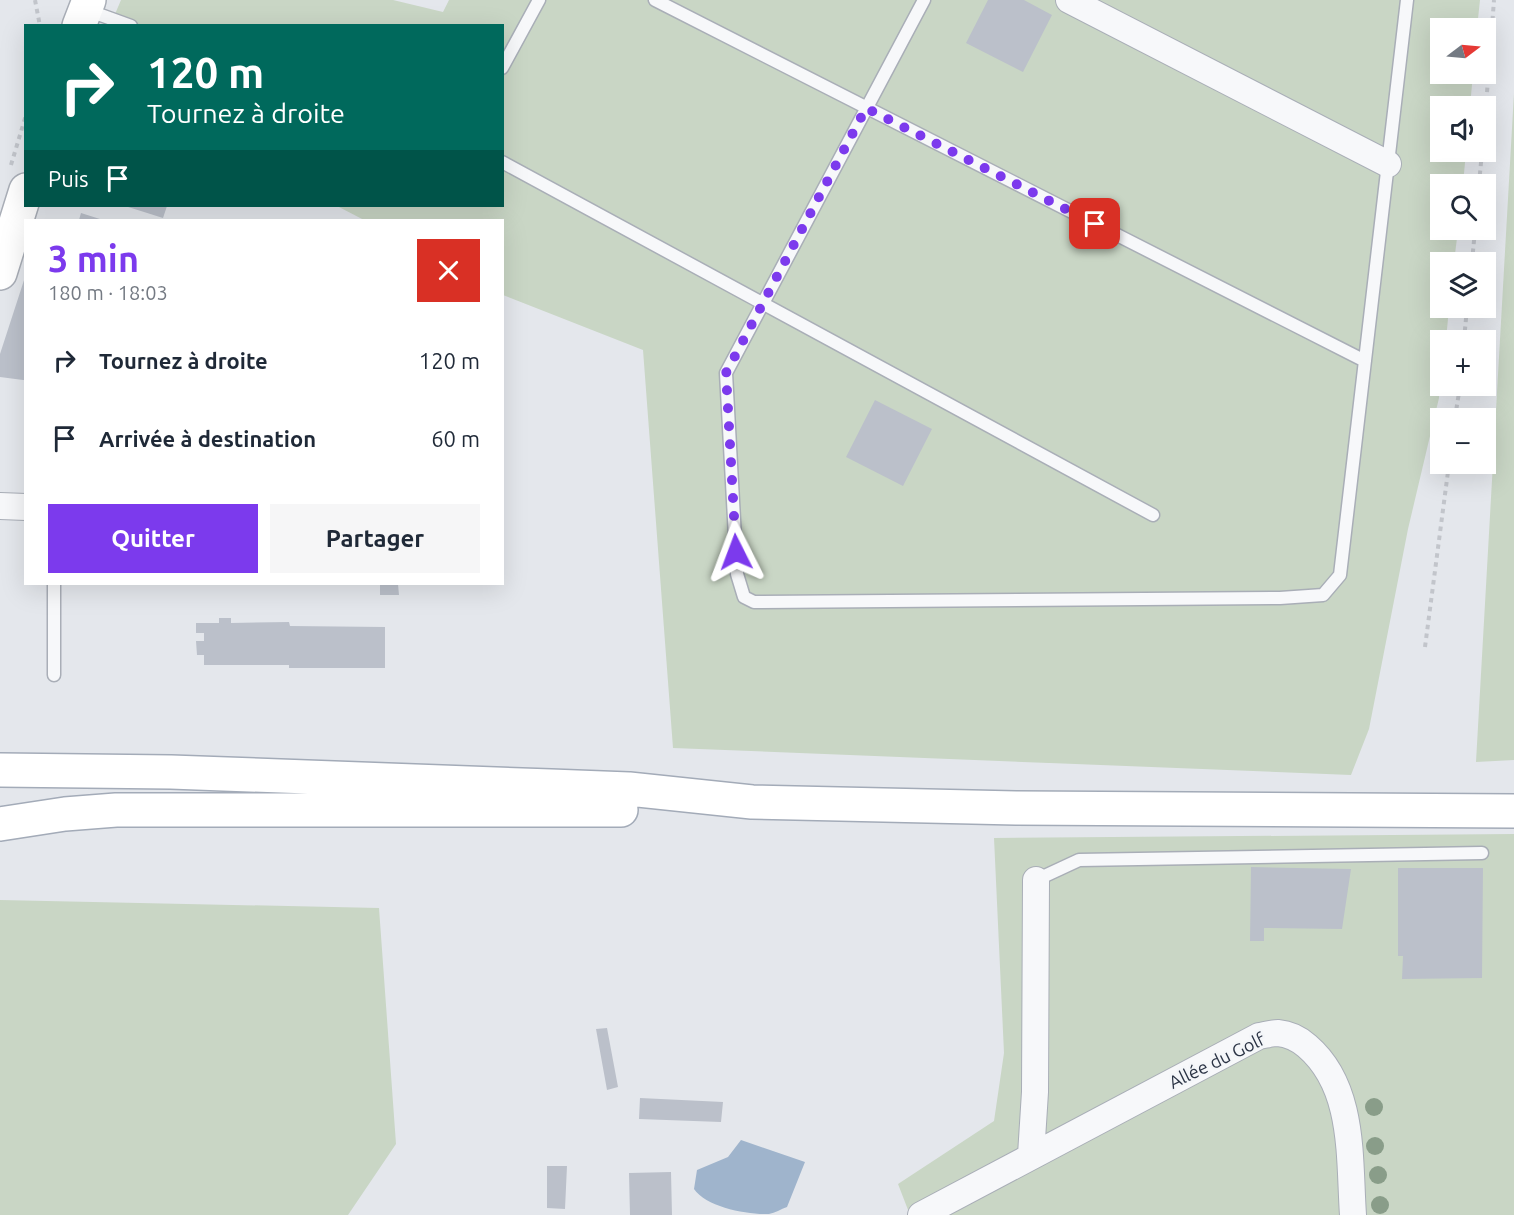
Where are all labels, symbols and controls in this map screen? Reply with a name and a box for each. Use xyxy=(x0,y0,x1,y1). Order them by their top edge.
north arrow xyxy=(1430,18,1496,84)
map controls xyxy=(1430,18,1496,474)
icon: right xyxy=(48,48,126,126)
text: 120 m xyxy=(147,49,264,96)
button: sound xyxy=(1430,96,1496,162)
text: Tournez à droite xyxy=(147,98,345,128)
icon: arrive xyxy=(101,162,134,195)
text: Puis xyxy=(48,166,89,191)
button: search xyxy=(1430,174,1496,240)
pin xyxy=(1069,198,1120,249)
icon: arrive xyxy=(1078,207,1111,240)
text: 3 min xyxy=(48,238,139,279)
button: close xyxy=(417,239,480,302)
button: layers xyxy=(1430,252,1496,318)
text: 180 m · 18:03 xyxy=(48,281,168,304)
button: + xyxy=(1430,330,1496,396)
icon: right xyxy=(48,344,81,377)
text: Tournez à droite xyxy=(99,348,268,373)
text: 120 m xyxy=(419,348,480,373)
button: − xyxy=(1430,408,1496,474)
icon: arrive xyxy=(48,422,81,455)
text: Arrivée à destination xyxy=(99,426,316,451)
text: 60 m xyxy=(431,426,480,451)
button: Quitter xyxy=(48,504,258,573)
button: Partager xyxy=(270,504,480,573)
position arrow xyxy=(704,520,768,584)
street label: Allée du Golf xyxy=(1165,1028,1268,1092)

